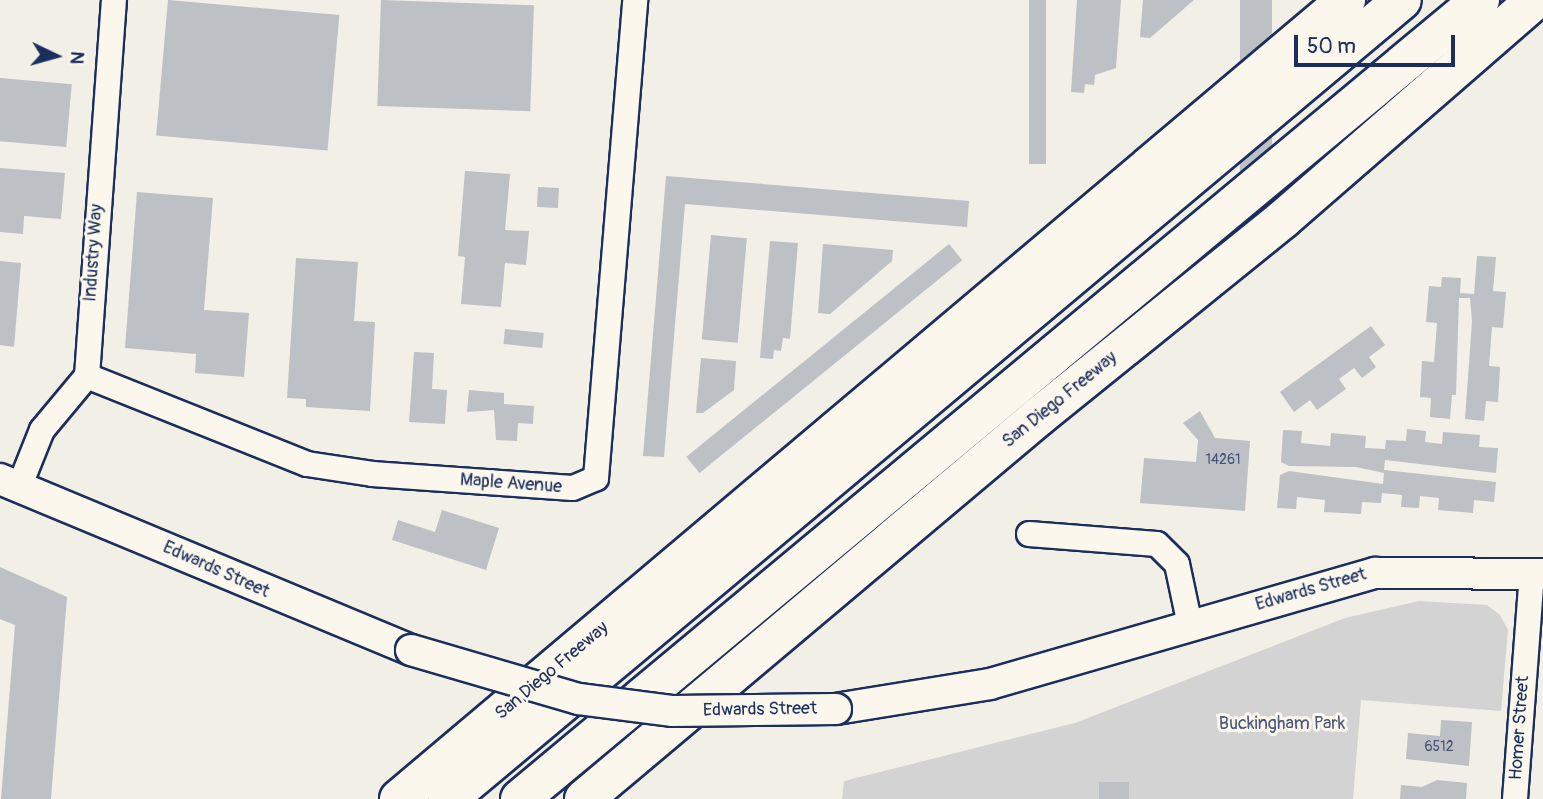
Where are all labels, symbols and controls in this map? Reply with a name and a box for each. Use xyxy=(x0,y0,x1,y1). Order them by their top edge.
north arrow xyxy=(21,21,91,91)
scale bar xyxy=(1298,21,1459,65)
text: 50 m xyxy=(1307,33,1356,60)
text: N xyxy=(64,50,89,65)
street label: Industry Way xyxy=(80,203,108,303)
street label: San Diego Freeway xyxy=(998,347,1122,453)
house number: 14261 xyxy=(1205,452,1241,468)
street label: Maple Avenue xyxy=(459,470,563,498)
street label: Edwards Street xyxy=(159,537,273,603)
street label: Edwards Street xyxy=(1253,564,1369,616)
street label: San Diego Freeway xyxy=(491,617,613,725)
street label: Homer Street xyxy=(1506,675,1534,781)
street label: Edwards Street xyxy=(703,698,817,722)
park label: Buckingham Park xyxy=(1219,713,1345,735)
house number: 6512 xyxy=(1424,739,1454,755)

